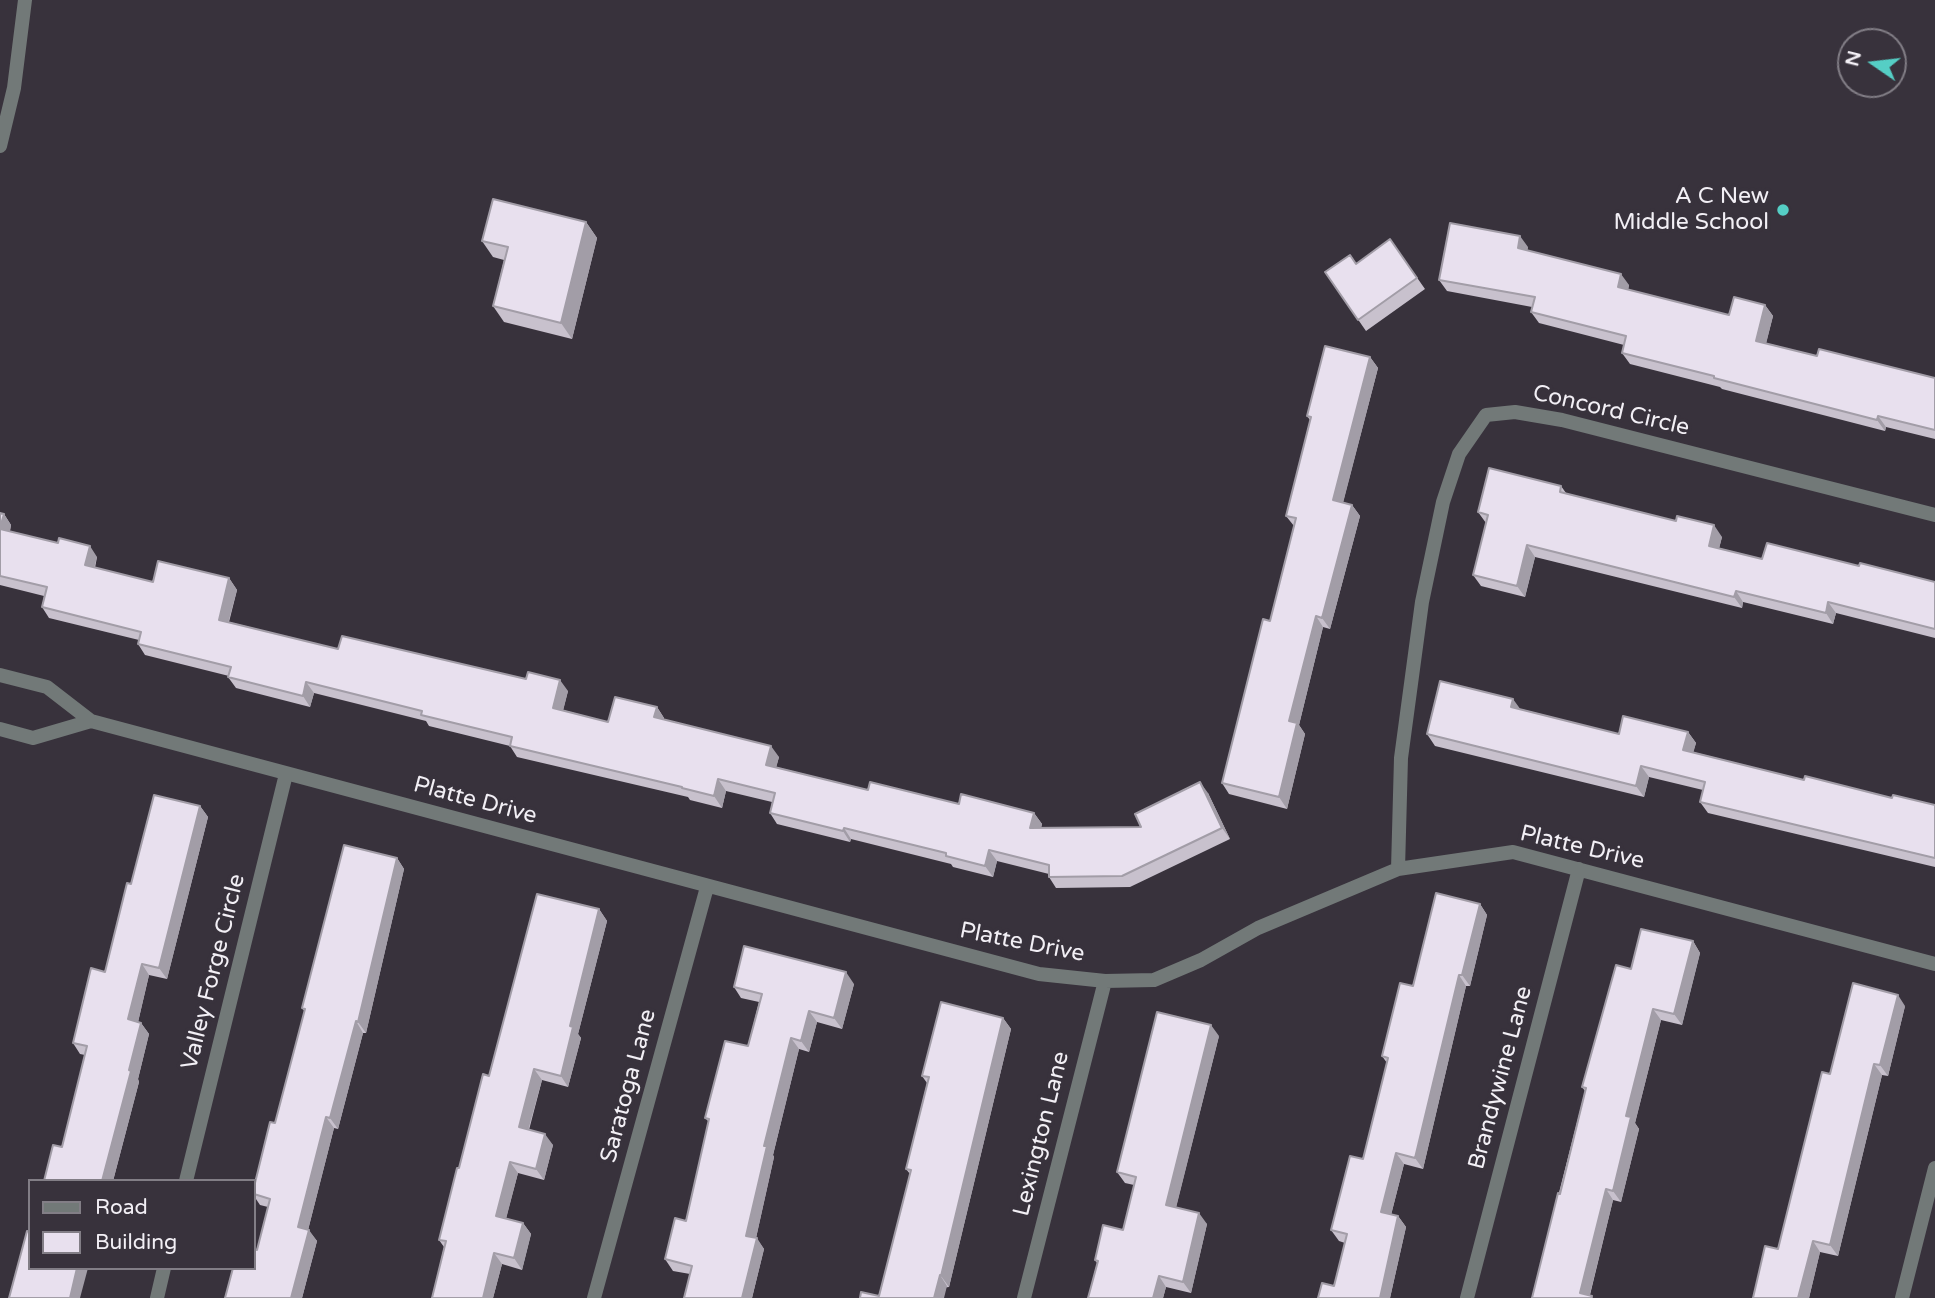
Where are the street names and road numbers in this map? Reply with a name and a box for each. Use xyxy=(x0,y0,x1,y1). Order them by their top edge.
street label: Concord Circle xyxy=(1530,380,1692,442)
street label: Platte Drive xyxy=(410,771,540,831)
street label: Platte Drive xyxy=(1517,820,1647,876)
street label: Valley Forge Circle xyxy=(176,871,252,1073)
street label: Platte Drive xyxy=(957,917,1087,969)
street label: Brandywine Lane xyxy=(1463,983,1539,1173)
street label: Saratoga Lane xyxy=(595,1006,663,1166)
street label: Lexington Lane xyxy=(1008,1049,1076,1219)

